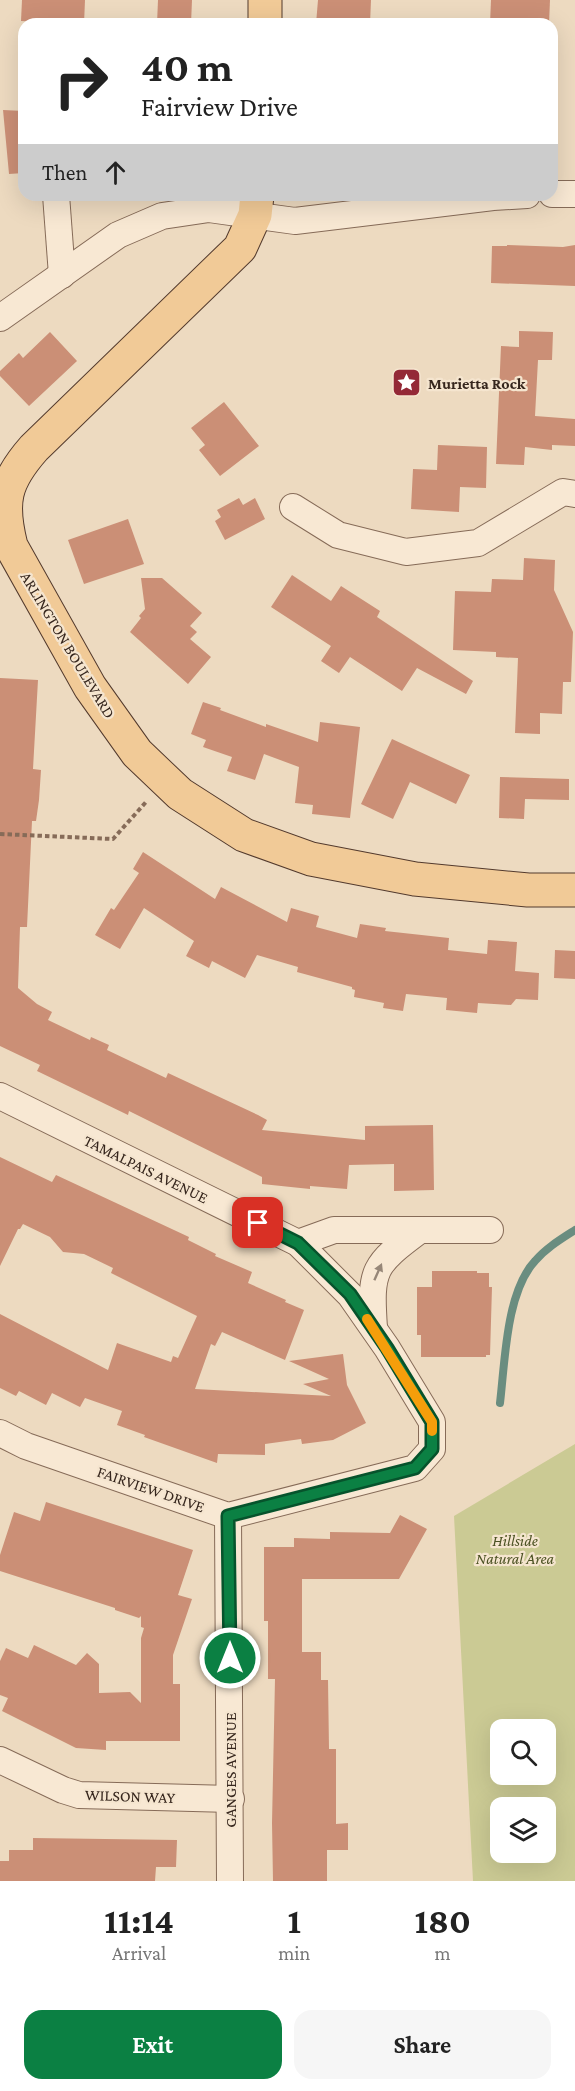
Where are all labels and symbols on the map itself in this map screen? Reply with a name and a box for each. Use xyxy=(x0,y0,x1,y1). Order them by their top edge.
place icon: Murietta Rock xyxy=(391,367,423,399)
place label: Murietta Rock xyxy=(428,375,526,392)
street label: ARLINGTON BOULEVARD xyxy=(18,569,118,721)
street label: TAMALPAIS AVENUE xyxy=(81,1132,211,1207)
pin xyxy=(232,1197,283,1248)
one-way arrow xyxy=(373,1262,383,1280)
street label: FAIRVIEW DRIVE xyxy=(95,1463,207,1515)
park label: Hillside Natural Area xyxy=(476,1532,555,1567)
position arrow xyxy=(198,1626,262,1690)
street label: GANGES AVENUE xyxy=(222,1712,239,1828)
street label: WILSON WAY xyxy=(85,1786,176,1806)

